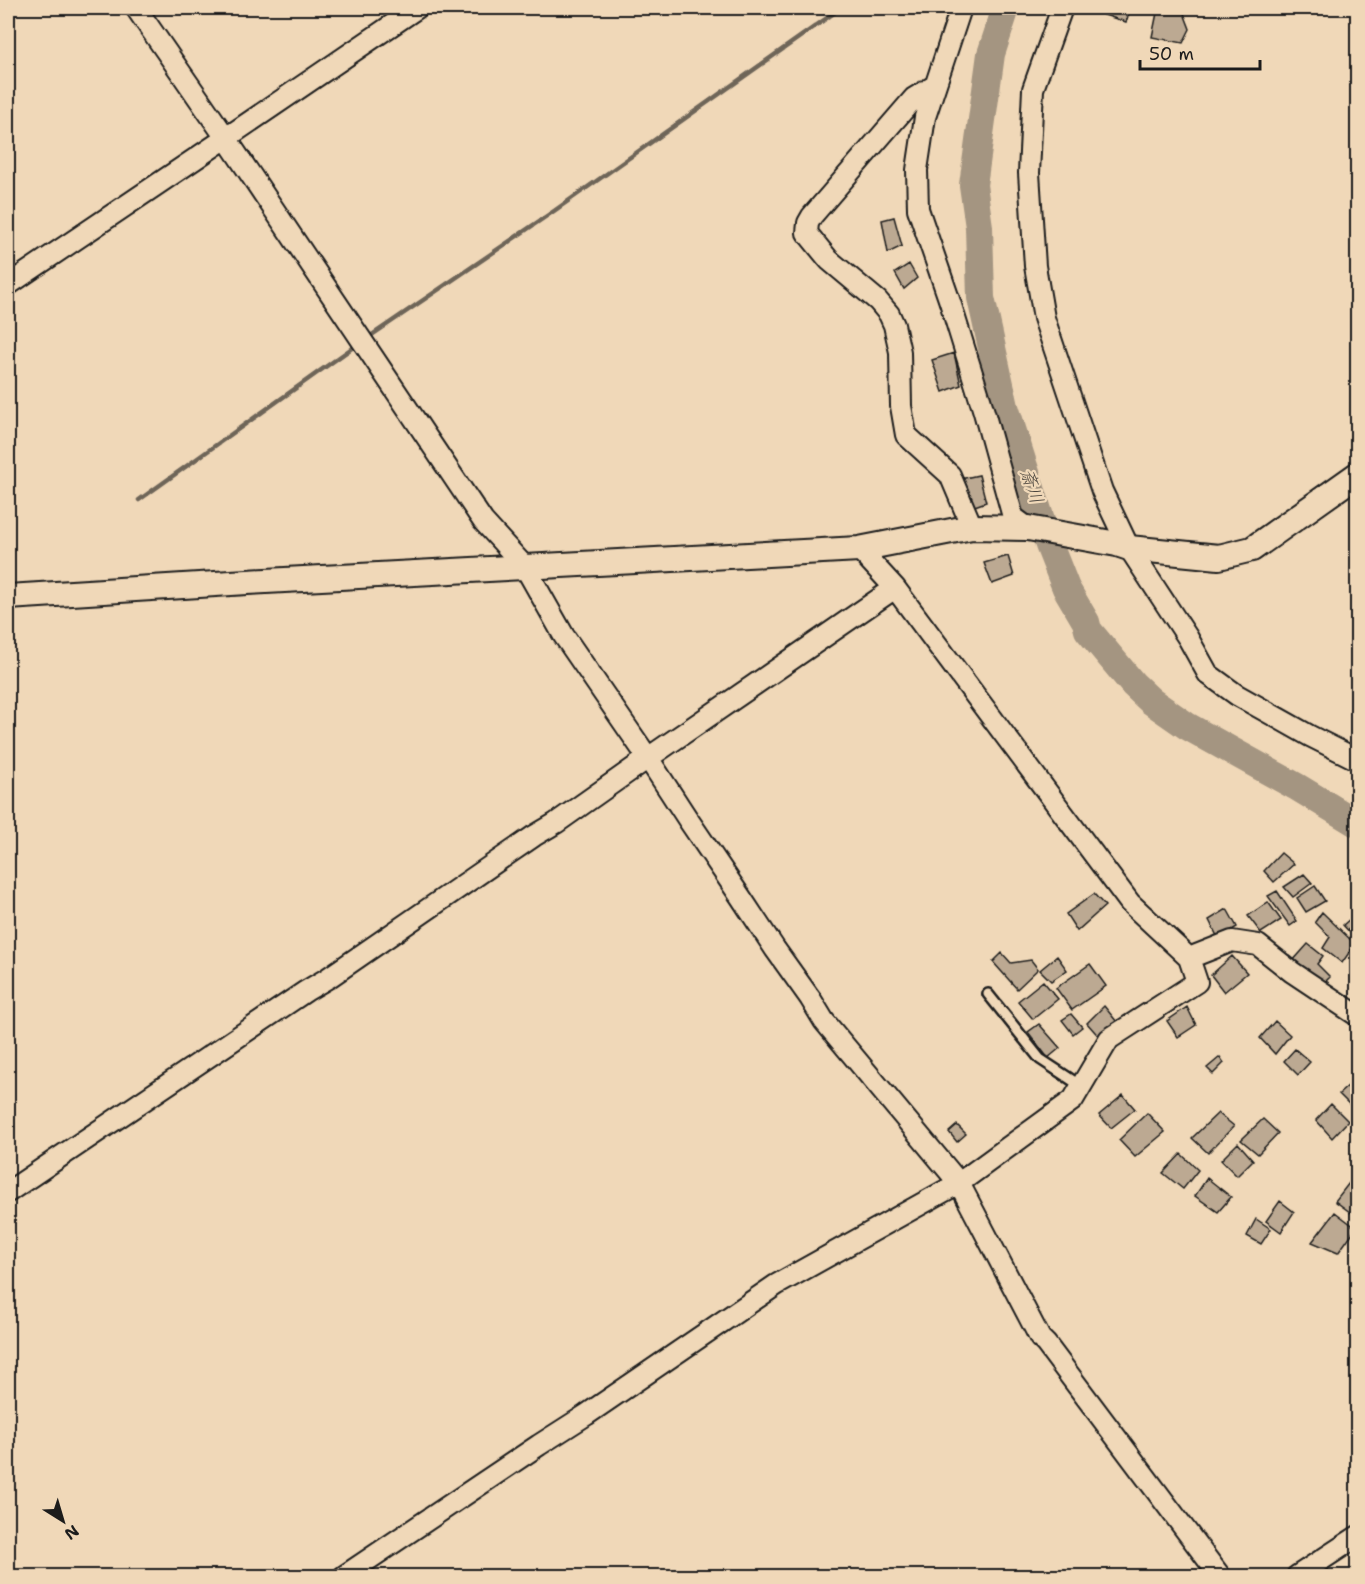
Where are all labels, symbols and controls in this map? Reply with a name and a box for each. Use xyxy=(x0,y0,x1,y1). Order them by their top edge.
scale bar xyxy=(1140,33,1260,71)
text: 50 m xyxy=(1149,42,1194,66)
water label: 斎川 xyxy=(1015,465,1049,507)
north arrow xyxy=(33,1491,93,1551)
text: N xyxy=(60,1520,83,1545)

